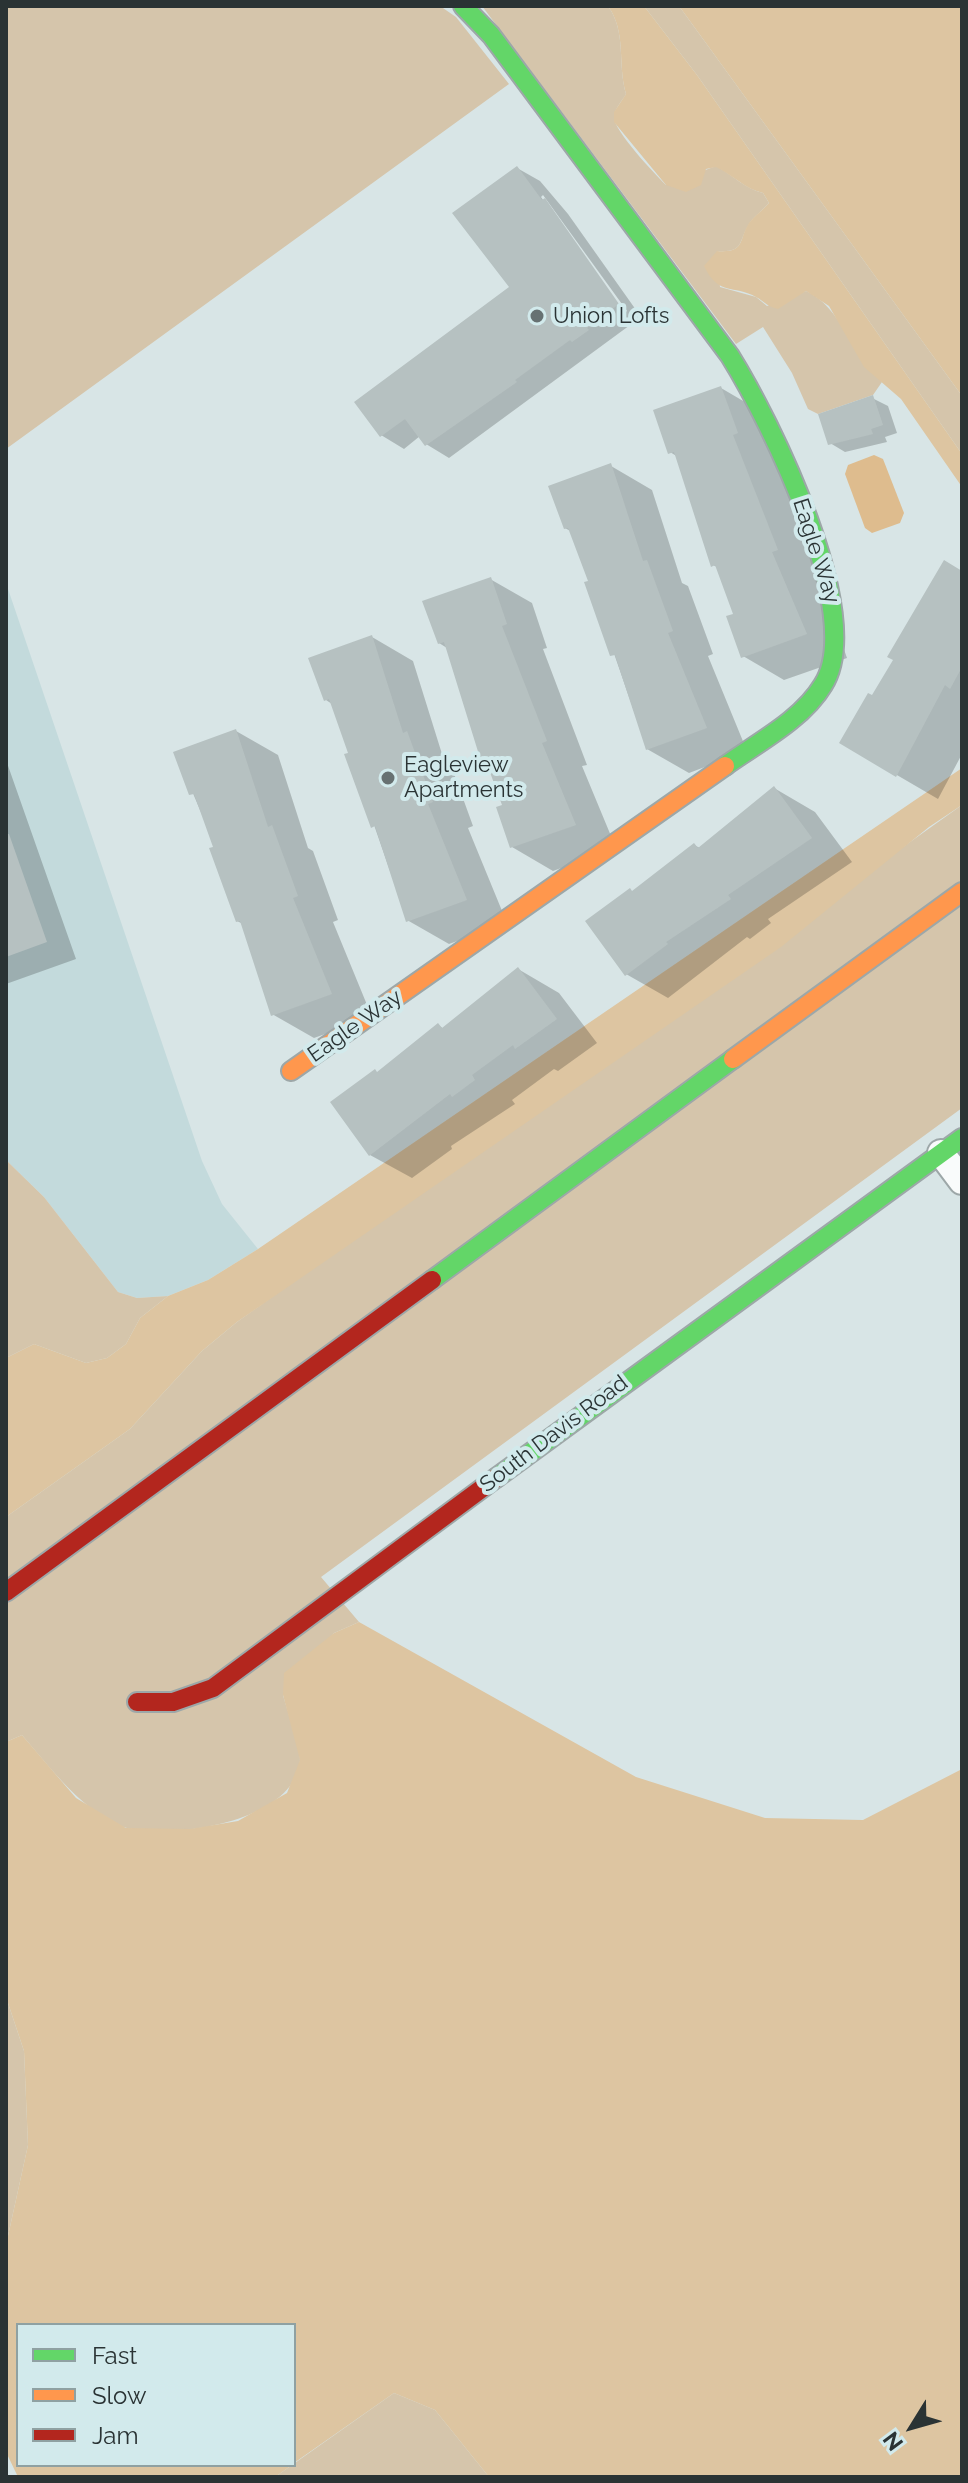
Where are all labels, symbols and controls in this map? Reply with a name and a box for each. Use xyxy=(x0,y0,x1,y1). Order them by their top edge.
place label: Union Lofts xyxy=(553,303,669,329)
marker: Union Lofts xyxy=(528,307,546,325)
street label: Eagle Way xyxy=(787,495,845,607)
place label: Eagleview Apartments xyxy=(404,752,523,804)
marker: Eagleview Apartments xyxy=(379,769,397,787)
street label: Eagle Way xyxy=(303,984,407,1068)
street label: South Davis Road xyxy=(475,1370,633,1498)
legend xyxy=(16,2323,296,2467)
text: Fast xyxy=(92,2341,137,2370)
text: Slow xyxy=(92,2381,146,2410)
north arrow xyxy=(872,2387,952,2467)
text: Jam xyxy=(92,2421,138,2450)
text: N xyxy=(877,2427,908,2456)

